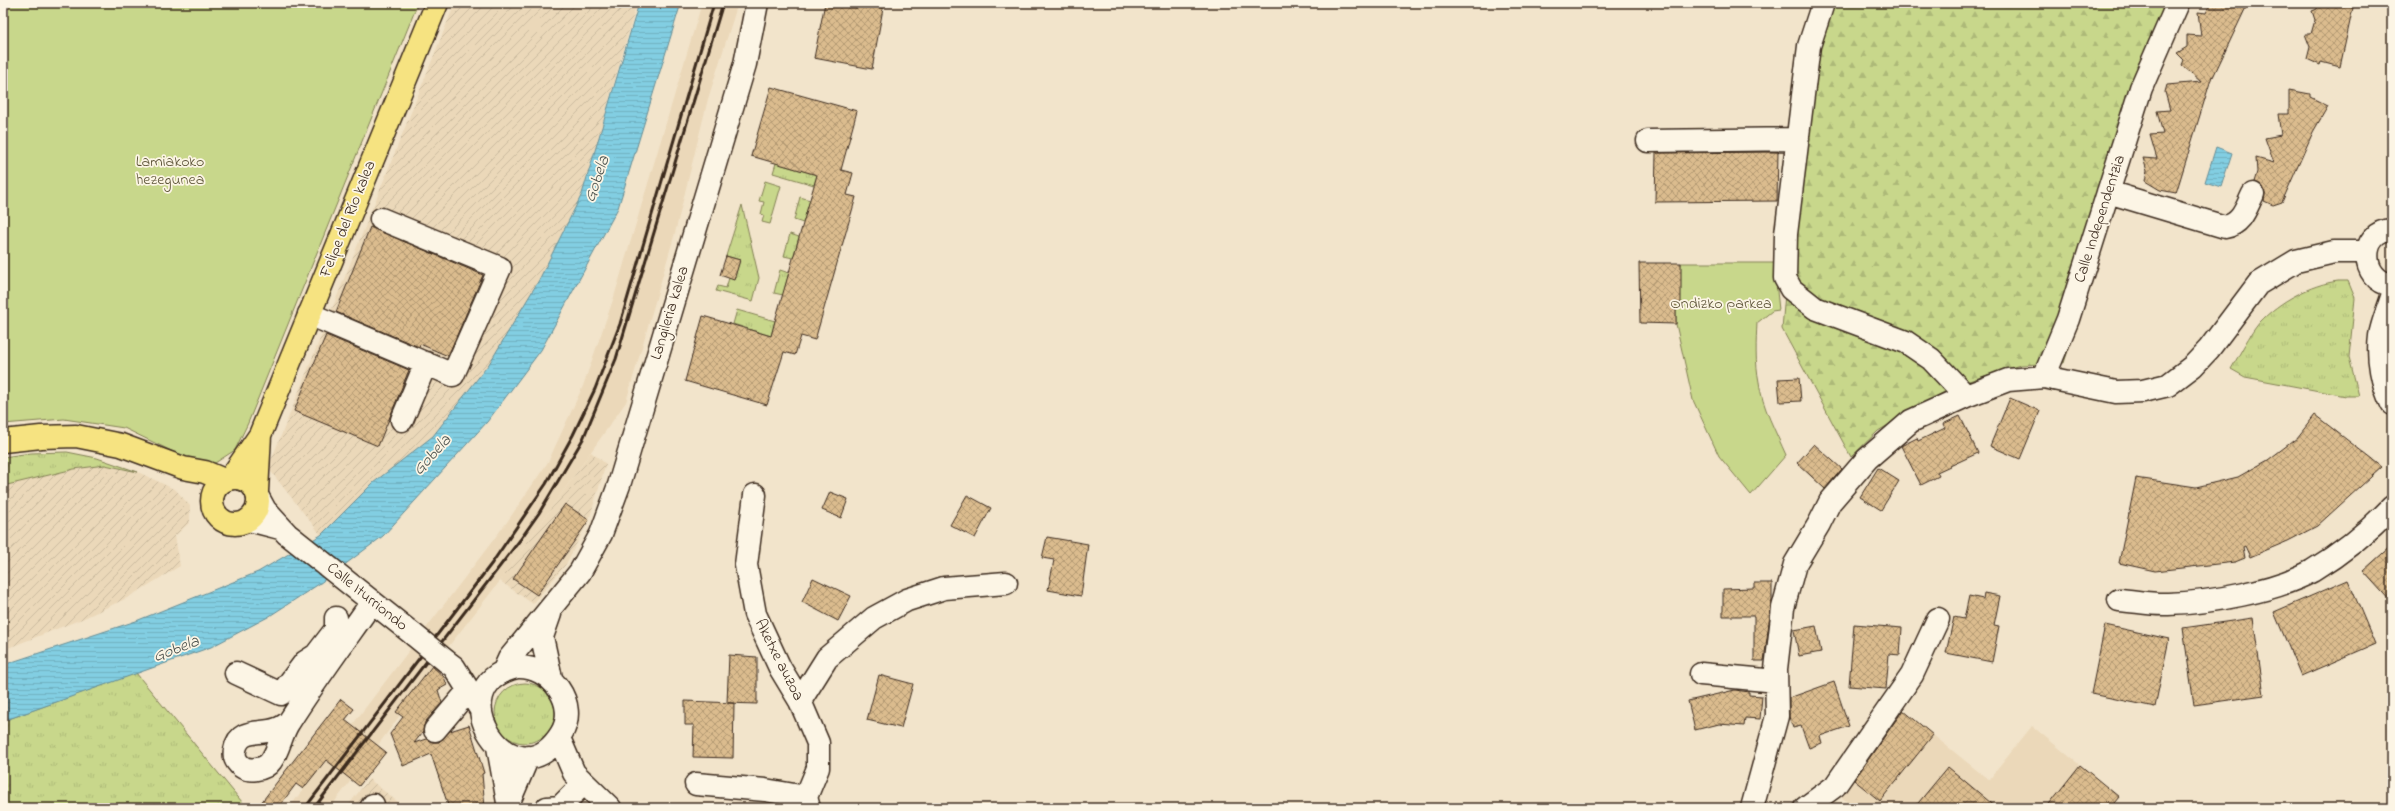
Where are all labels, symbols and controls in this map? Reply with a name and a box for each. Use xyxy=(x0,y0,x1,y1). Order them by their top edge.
park label: Lamiakoko hezegunea xyxy=(136,150,204,192)
water label: Gobela xyxy=(577,152,617,206)
street label: Calle Independentzia xyxy=(2068,152,2132,286)
street label: Felipe del Río kalea xyxy=(313,157,382,282)
street label: Langileria kalea xyxy=(644,263,696,363)
park label: Ondizko parkea xyxy=(1670,292,1772,316)
water label: Gobela xyxy=(407,428,458,481)
street label: Calle Iturriondo xyxy=(321,557,413,637)
street label: Aketxe auzoa xyxy=(748,615,810,705)
water label: Gobela xyxy=(149,629,203,669)

